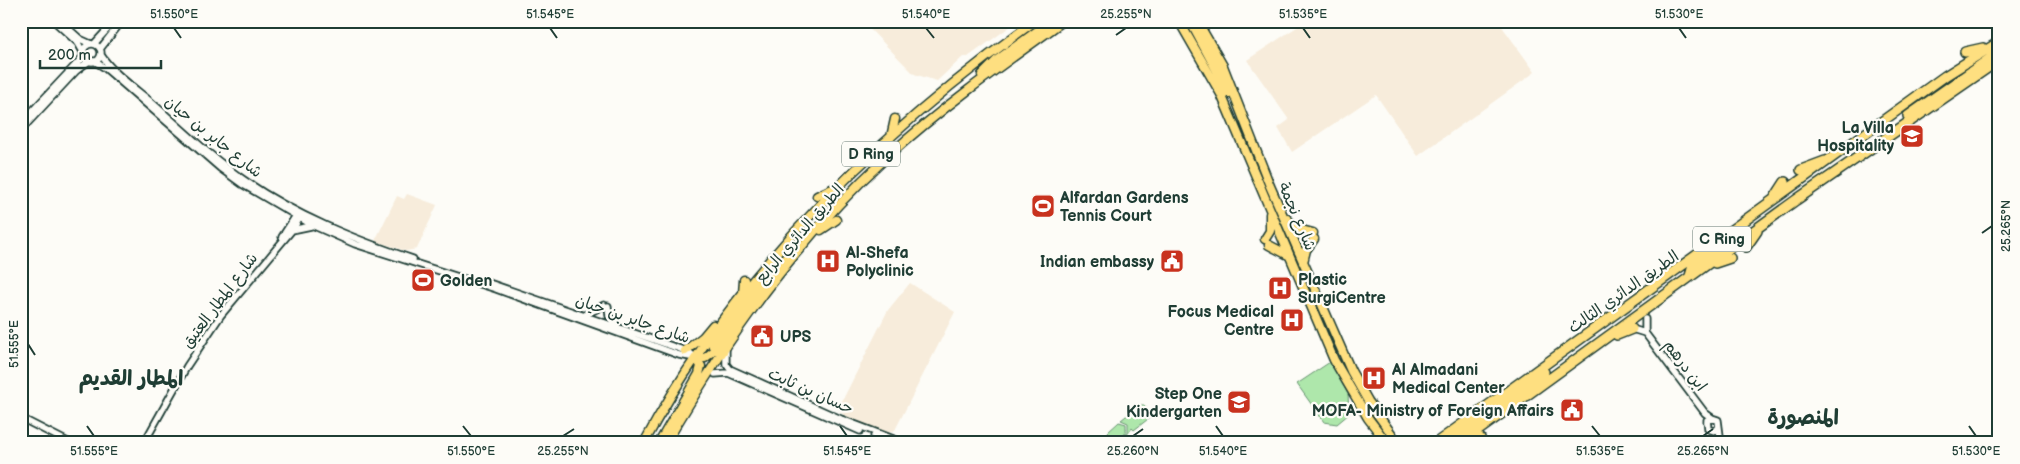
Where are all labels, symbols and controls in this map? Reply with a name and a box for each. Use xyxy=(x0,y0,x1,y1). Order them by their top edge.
text: 51.550°E xyxy=(150,7,198,22)
text: 51.545°E xyxy=(526,7,574,22)
text: 51.540°E xyxy=(902,7,950,22)
text: 25.255°N xyxy=(1100,7,1152,22)
text: 51.535°E xyxy=(1279,7,1327,22)
text: 51.530°E xyxy=(1655,7,1703,22)
scale bar xyxy=(40,38,161,70)
text: 200 m xyxy=(48,46,91,65)
street label: شارع جابر بن حيان xyxy=(160,92,266,183)
place label: La Villa Hospitality xyxy=(1817,119,1895,156)
school or university icon: La Villa Hospitality xyxy=(1899,123,1925,149)
road number: D Ring xyxy=(842,142,900,166)
street label: شارع نجمة xyxy=(1273,179,1320,254)
street label: الطريق الدائري الرابع xyxy=(752,180,849,288)
place label: Alfardan Gardens Tennis Court xyxy=(1059,189,1189,226)
sports icon: Alfardan Gardens Tennis Court xyxy=(1030,193,1056,219)
text: 25.265°N xyxy=(1999,200,2014,252)
road number: C Ring xyxy=(1693,226,1751,252)
place label: Al-Shefa Polyclinic xyxy=(845,244,914,281)
street label: الطريق الدائري الثالث xyxy=(1565,247,1683,338)
hospital icon: Al-Shefa Polyclinic xyxy=(815,248,841,274)
public building icon: Indian embassy xyxy=(1159,248,1185,274)
street label: شارع المطار العتيق xyxy=(178,250,263,353)
place label: Indian embassy xyxy=(1040,253,1155,272)
sports icon: Golden xyxy=(410,267,436,293)
place label: Plastic SurgiCentre xyxy=(1298,271,1386,308)
place label: Golden xyxy=(440,272,492,291)
hospital icon: Plastic SurgiCentre xyxy=(1267,275,1293,301)
street label: شارع جابر بن حيان xyxy=(572,291,692,349)
place label: Focus Medical Centre xyxy=(1168,303,1274,340)
hospital icon: Focus Medical Centre xyxy=(1279,307,1305,333)
text: 51.555°E xyxy=(7,320,22,368)
public building icon: UPS xyxy=(749,323,775,349)
place label: UPS xyxy=(780,328,811,347)
street label: ابن درهم xyxy=(1658,336,1710,397)
place label: Al Almadani Medical Center xyxy=(1391,361,1505,398)
street label: حسان بن ثابت xyxy=(765,364,856,419)
hospital icon: Al Almadani Medical Center xyxy=(1361,365,1387,391)
district label: المطار القديم xyxy=(79,366,183,394)
place label: Step One Kindergarten xyxy=(1126,385,1222,422)
school or university icon: Step One Kindergarten xyxy=(1226,389,1252,415)
public building icon: MOFA- Ministry of Foreign Affairs xyxy=(1559,397,1585,423)
place label: MOFA- Ministry of Foreign Affairs xyxy=(1312,402,1554,421)
district label: المنصورة xyxy=(1767,405,1839,430)
text: 51.555°E xyxy=(70,444,118,459)
text: 51.550°E xyxy=(447,444,495,459)
text: 25.255°N xyxy=(537,444,589,459)
text: 51.545°E xyxy=(823,444,871,459)
text: 25.260°N xyxy=(1107,444,1159,459)
text: 51.540°E xyxy=(1199,444,1247,459)
text: 51.535°E xyxy=(1576,444,1624,459)
text: 25.265°N xyxy=(1677,444,1729,459)
text: 51.530°E xyxy=(1952,444,2000,459)

